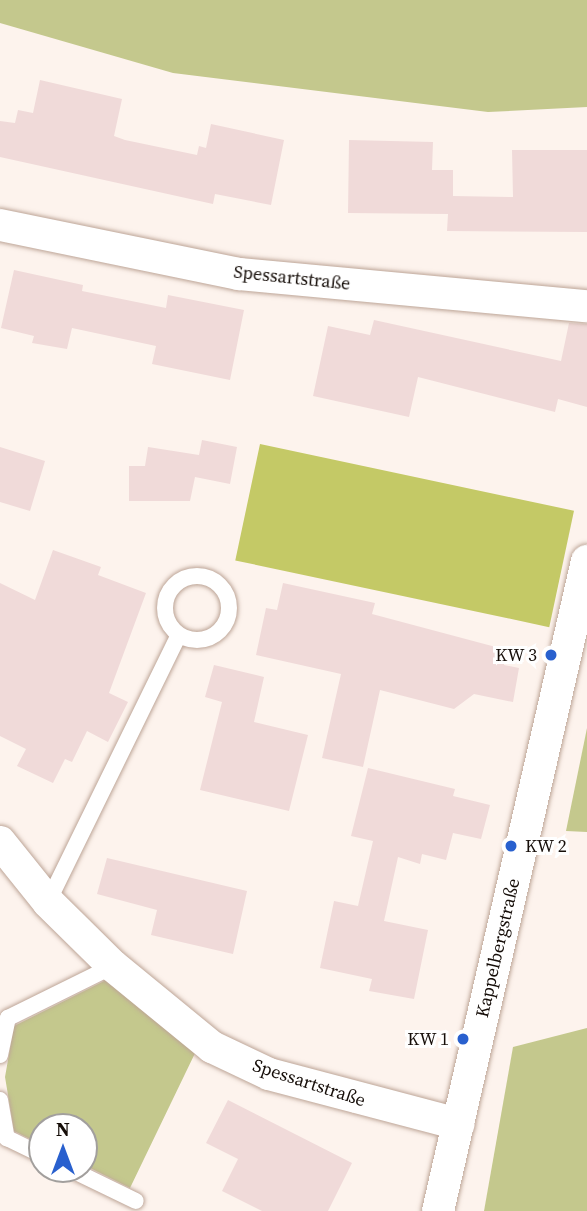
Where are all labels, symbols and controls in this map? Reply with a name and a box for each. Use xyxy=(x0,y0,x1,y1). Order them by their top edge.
street label: Spessartstraße xyxy=(233,261,351,295)
place label: KW 3 xyxy=(495,644,537,666)
marker: KW 3 xyxy=(543,647,559,663)
place label: KW 2 xyxy=(525,835,567,857)
marker: KW 2 xyxy=(503,838,519,854)
street label: Kappelbergstraße xyxy=(471,876,525,1020)
place label: KW 1 xyxy=(407,1028,449,1050)
marker: KW 1 xyxy=(455,1031,471,1047)
street label: Spessartstraße xyxy=(250,1055,368,1111)
north arrow xyxy=(28,1113,98,1183)
text: N xyxy=(56,1116,70,1142)

